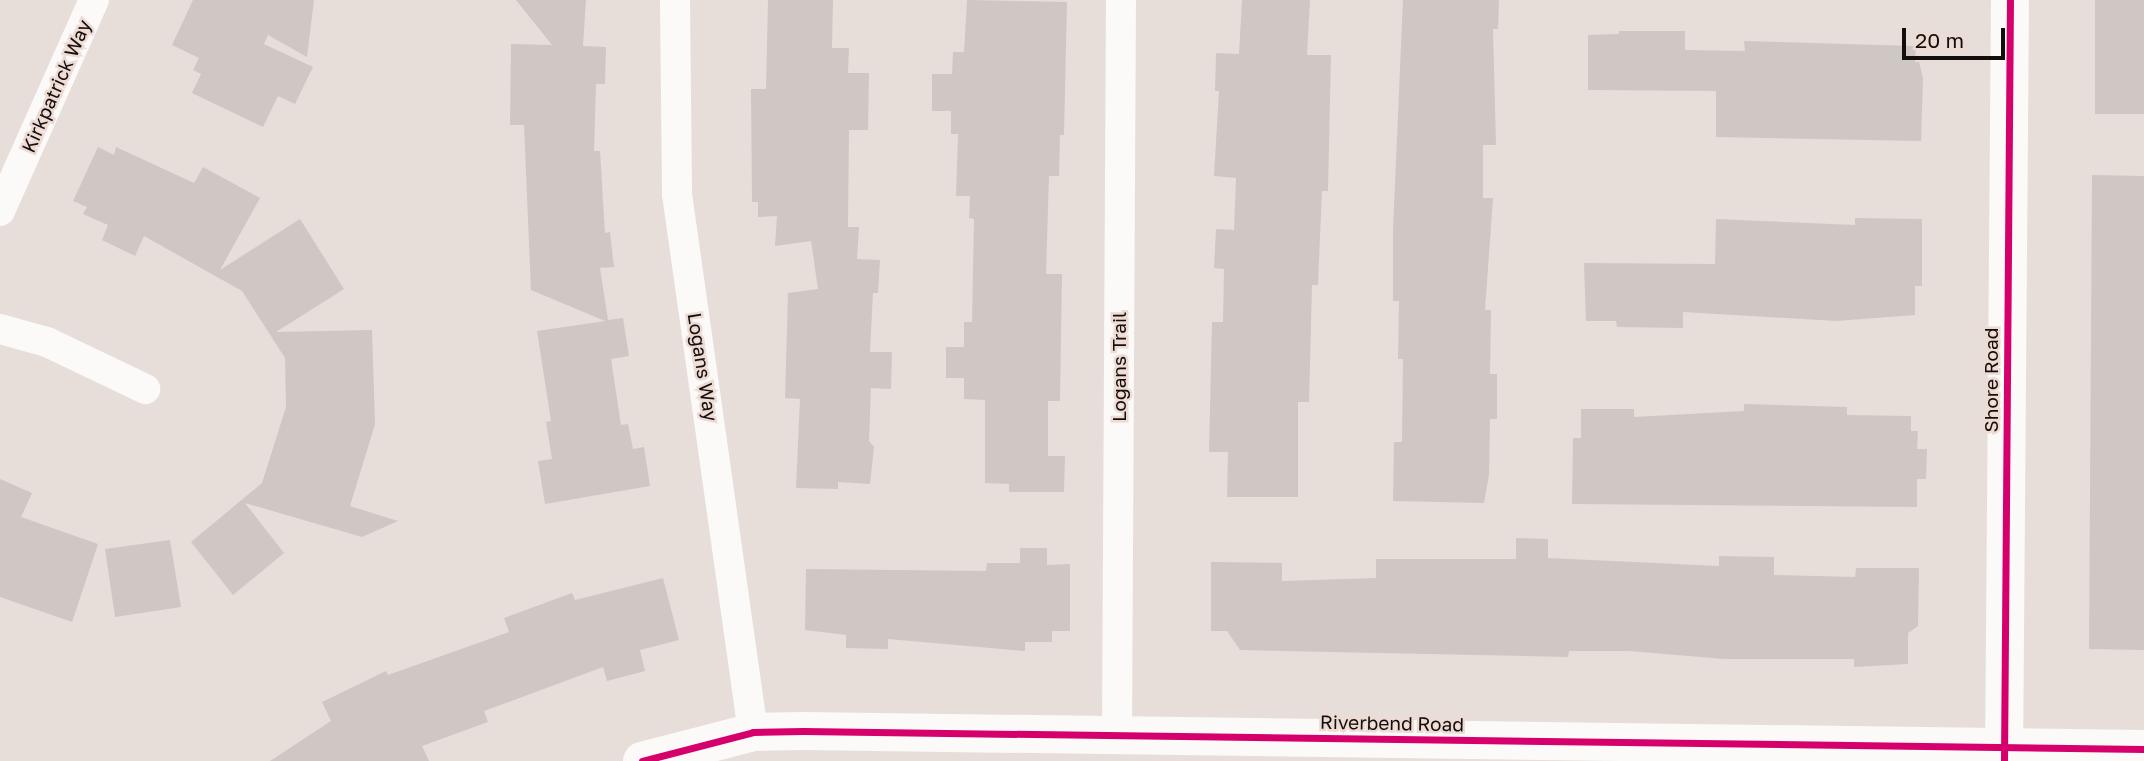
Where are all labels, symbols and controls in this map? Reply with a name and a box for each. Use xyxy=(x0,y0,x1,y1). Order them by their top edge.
scale bar xyxy=(1906,14,2009,58)
street label: Kirkpatrick Way xyxy=(17,16,95,156)
text: 20 m xyxy=(1915,27,1964,53)
street label: Logans Way xyxy=(683,311,723,423)
street label: Logans Trail xyxy=(1108,312,1130,422)
street label: Shore Road xyxy=(1980,328,2002,432)
street label: Riverbend Road xyxy=(1320,710,1464,736)

